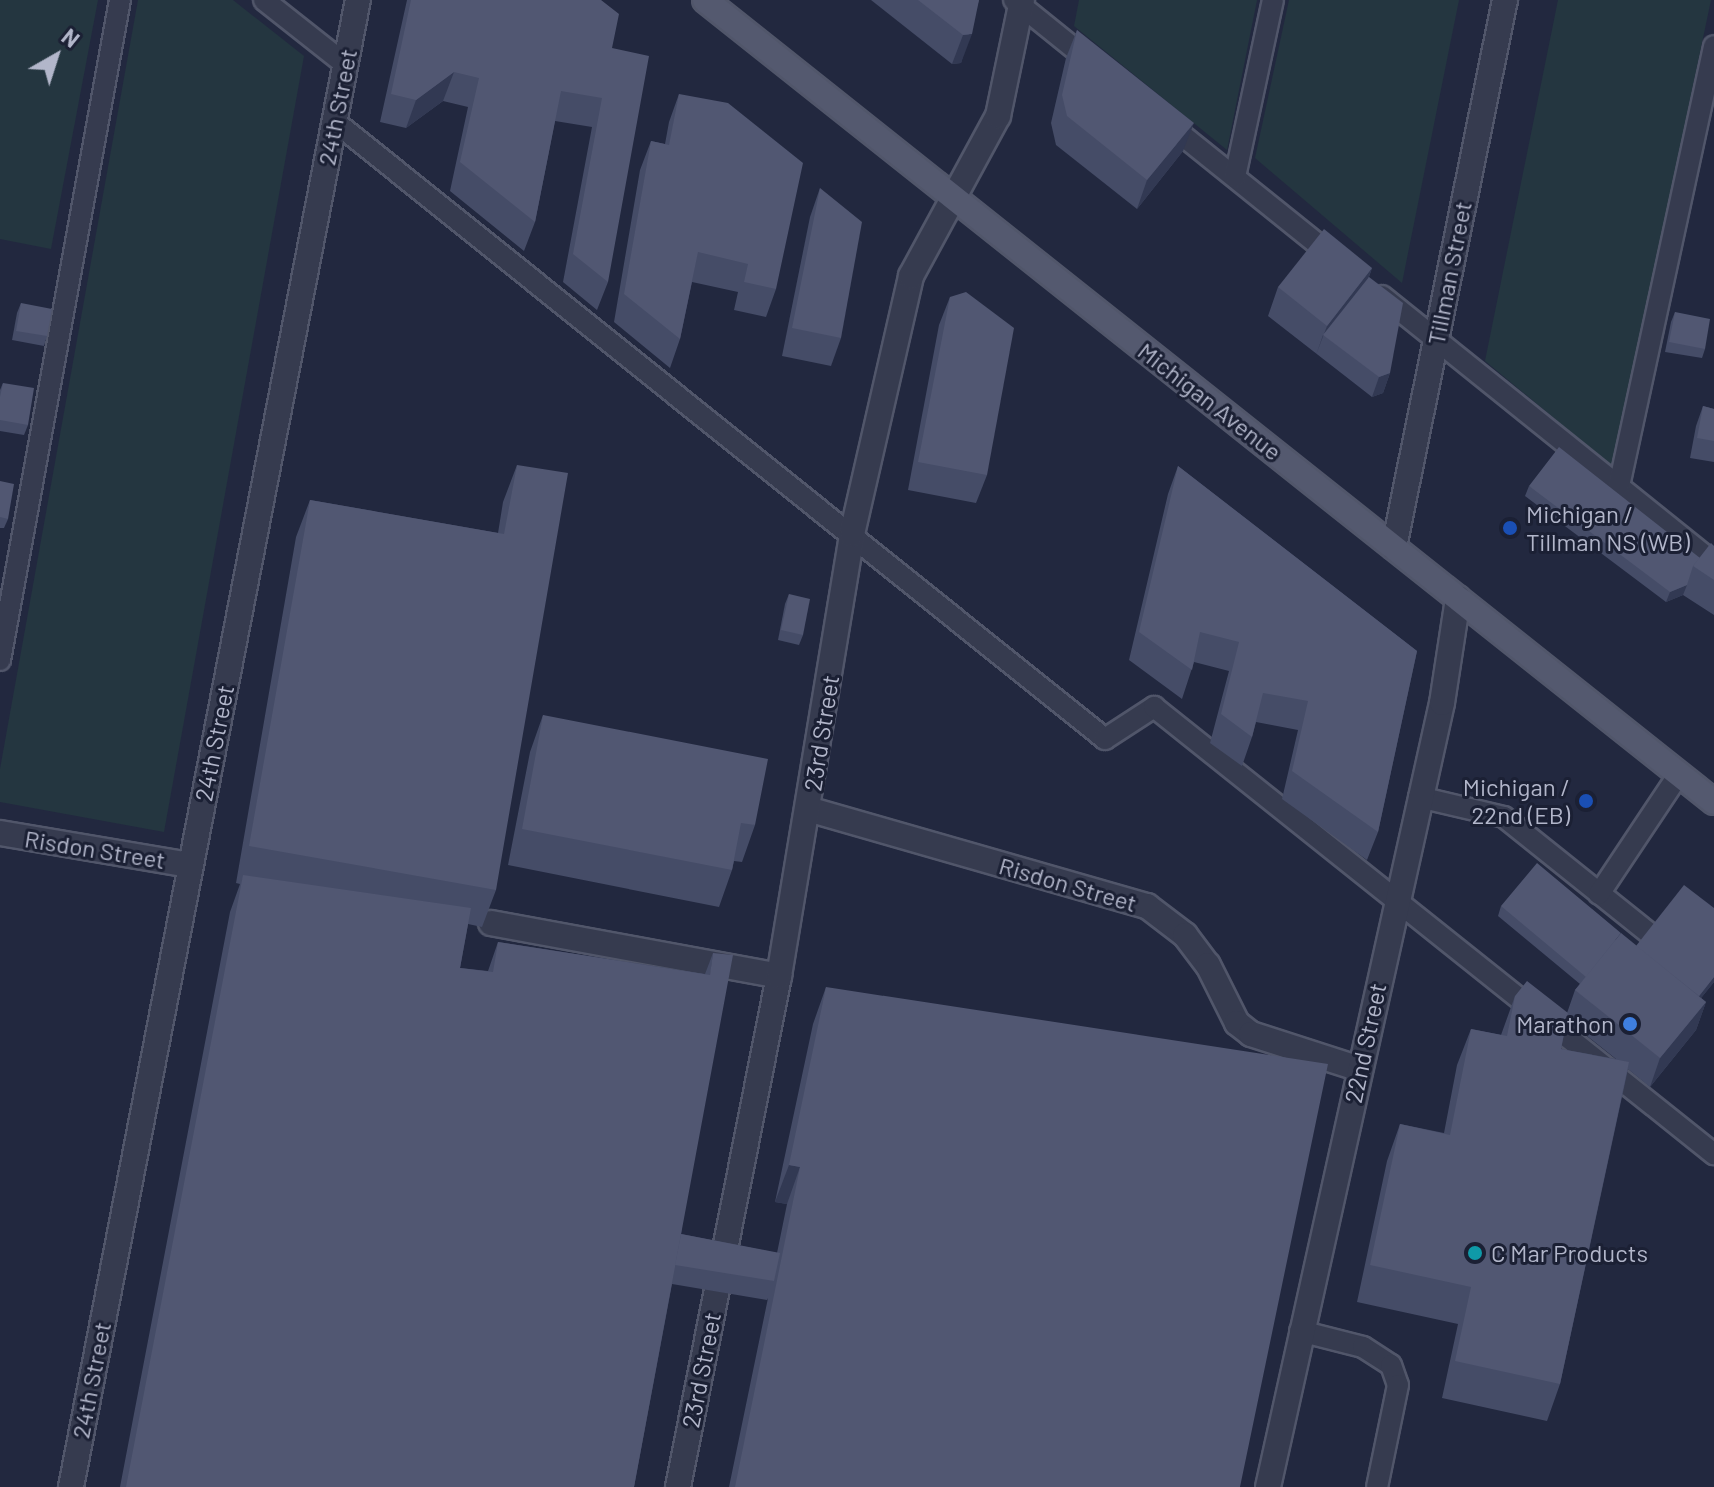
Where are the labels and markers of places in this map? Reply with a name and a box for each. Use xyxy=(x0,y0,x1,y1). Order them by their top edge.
place label: Michigan / Tillman NS (WB) xyxy=(1526,500,1690,556)
marker: Michigan / Tillman NS (WB) xyxy=(1501,519,1519,537)
place label: Michigan / 22nd (EB) xyxy=(1463,773,1570,829)
marker: Michigan / 22nd (EB) xyxy=(1577,792,1595,810)
place label: Marathon xyxy=(1516,1010,1614,1038)
marker: Marathon xyxy=(1621,1015,1639,1033)
place label: C Mar Products xyxy=(1491,1239,1648,1267)
marker: C Mar Products xyxy=(1466,1244,1484,1262)

